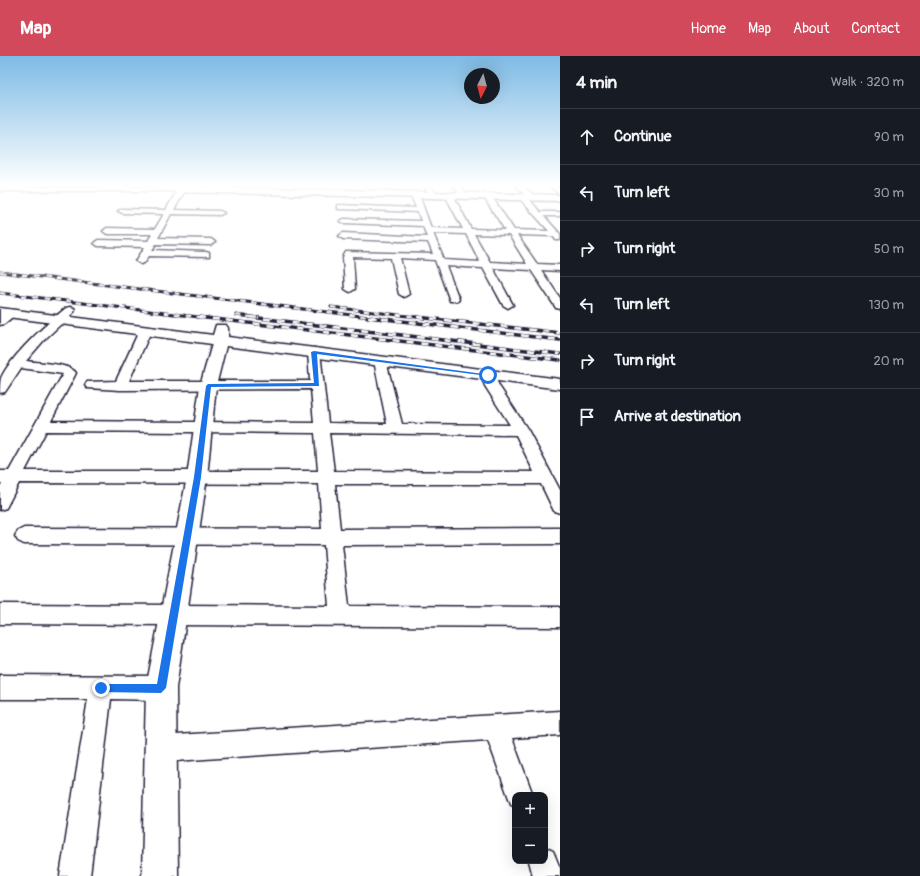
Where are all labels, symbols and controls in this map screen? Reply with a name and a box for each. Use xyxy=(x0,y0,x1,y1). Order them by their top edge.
text: Map xyxy=(20,16,51,40)
text: Home xyxy=(691,20,726,37)
text: Map xyxy=(748,20,771,37)
text: About xyxy=(793,20,829,37)
text: Contact xyxy=(851,20,900,37)
north arrow xyxy=(464,68,500,104)
text: 4 min xyxy=(576,72,617,93)
text: Walk · 320 m xyxy=(831,74,904,90)
icon: ahead xyxy=(576,126,598,148)
text: Continue xyxy=(614,127,672,146)
text: 90 m xyxy=(874,129,904,145)
icon: left xyxy=(576,182,598,204)
text: Turn left xyxy=(614,183,670,202)
text: 30 m xyxy=(874,185,904,201)
icon: right xyxy=(576,238,598,260)
text: Turn right xyxy=(614,239,675,258)
text: 50 m xyxy=(874,241,904,257)
icon: left xyxy=(576,294,598,316)
text: Turn left xyxy=(614,295,670,314)
text: 130 m xyxy=(868,297,904,313)
icon: right xyxy=(576,350,598,372)
text: Turn right xyxy=(614,351,675,370)
text: 20 m xyxy=(873,353,904,369)
route start xyxy=(479,366,497,384)
icon: arrive xyxy=(576,406,598,428)
text: Arrive at destination xyxy=(614,407,741,426)
route end xyxy=(92,679,110,697)
map controls xyxy=(512,792,548,864)
button: + xyxy=(512,792,548,828)
button: − xyxy=(512,828,548,864)

